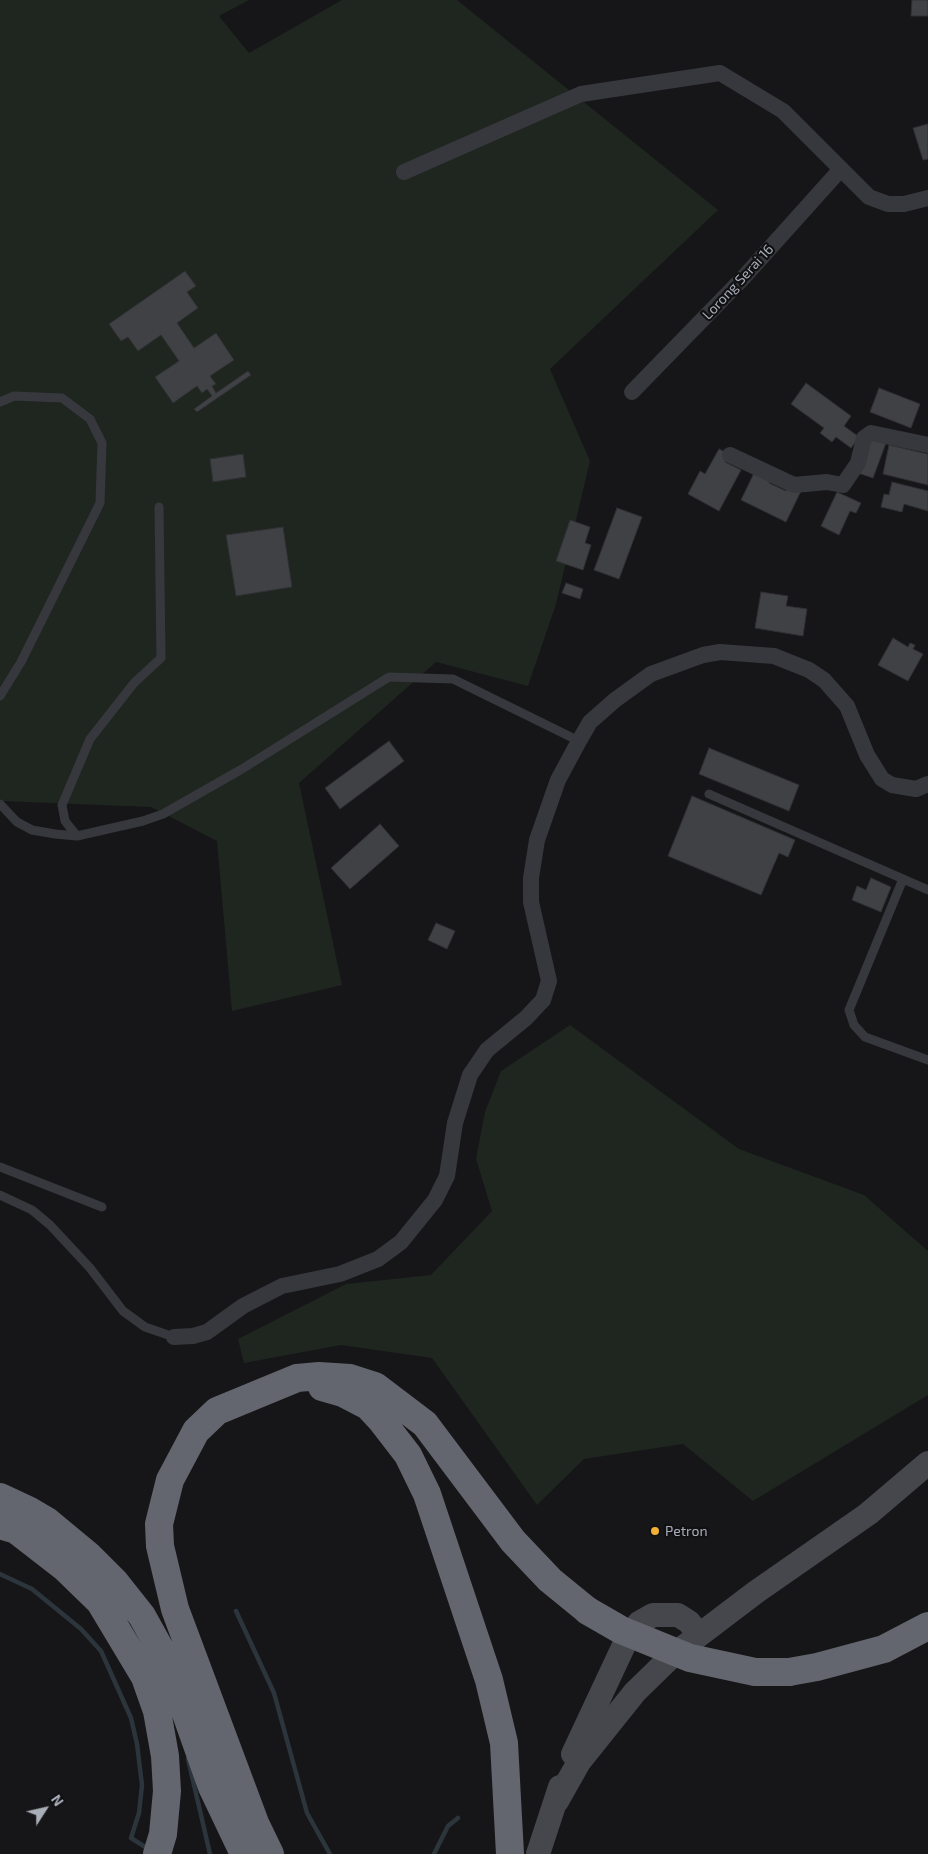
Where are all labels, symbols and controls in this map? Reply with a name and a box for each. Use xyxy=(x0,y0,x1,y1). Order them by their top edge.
street label: Lorong Serai 16 xyxy=(699,241,777,323)
place label: Petron xyxy=(665,1523,708,1539)
marker: Petron xyxy=(649,1525,661,1537)
north arrow xyxy=(20,1784,70,1834)
text: N xyxy=(48,1791,68,1809)

